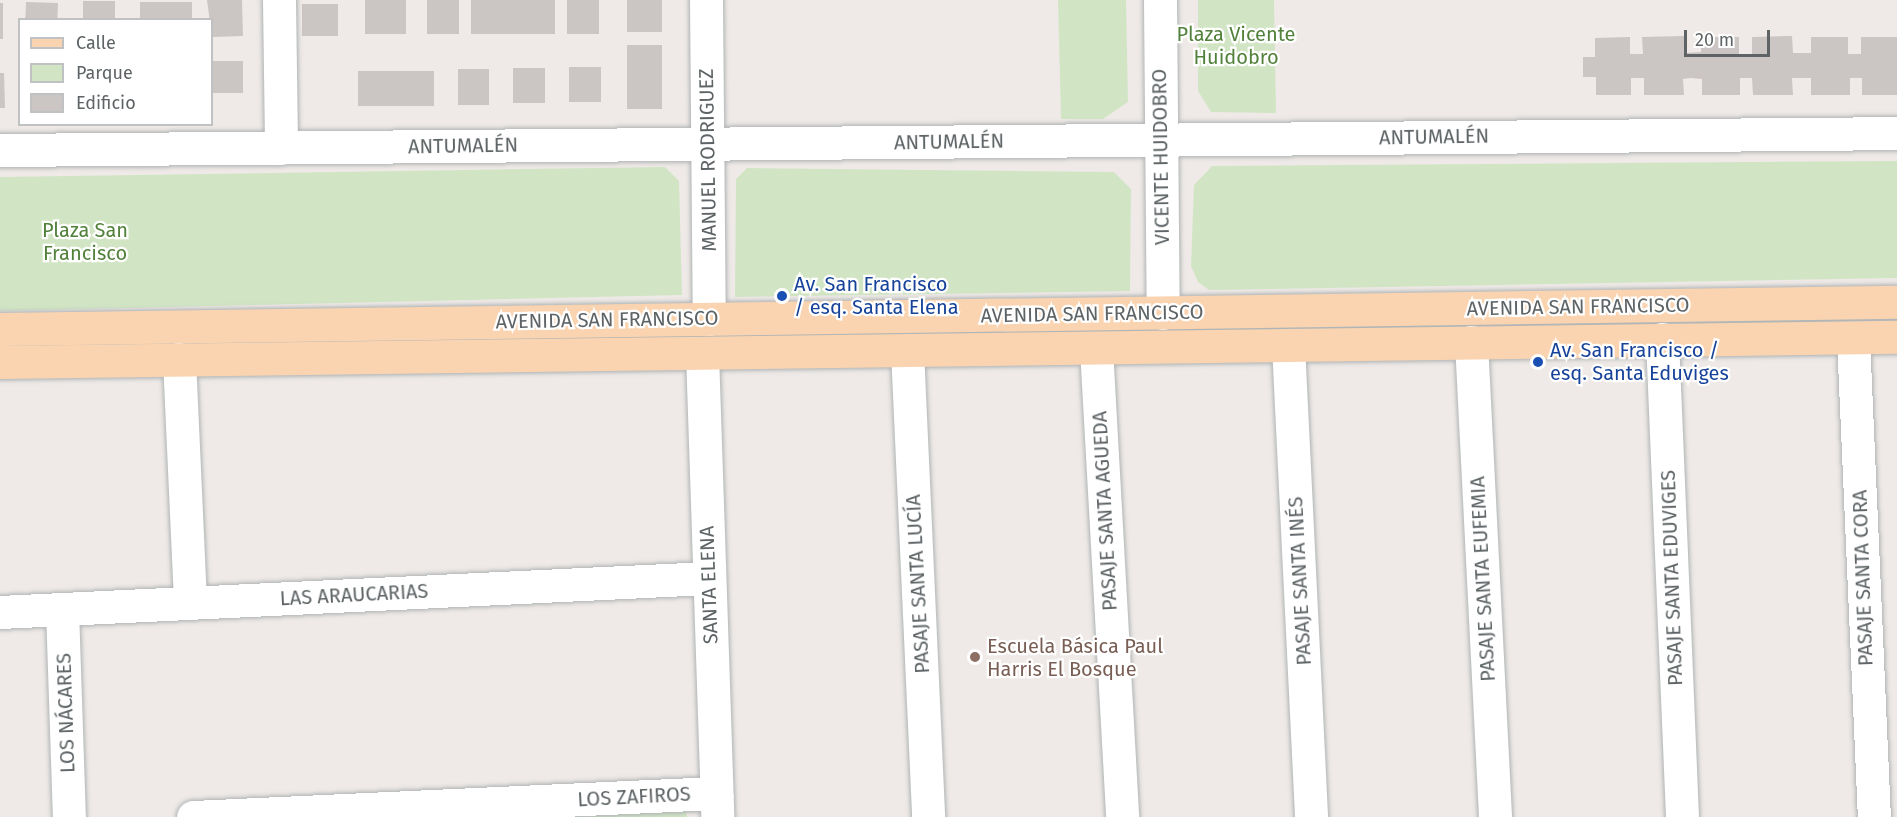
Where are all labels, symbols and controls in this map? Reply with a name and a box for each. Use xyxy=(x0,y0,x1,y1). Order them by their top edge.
legend xyxy=(18,18,213,126)
scale bar xyxy=(1687,18,1772,56)
park label: Plaza Vicente Huidobro xyxy=(1176,22,1296,69)
text: 20 m xyxy=(1695,29,1734,51)
text: Calle xyxy=(76,32,116,54)
text: Parque xyxy=(76,62,133,84)
street label: MANUEL RODRIGUEZ xyxy=(694,68,722,252)
street label: VICENTE HUIDOBRO xyxy=(1147,69,1175,245)
text: Edificio xyxy=(76,92,136,114)
street label: ANTUMALÉN xyxy=(1379,124,1489,150)
street label: ANTUMALÉN xyxy=(894,129,1004,155)
street label: ANTUMALÉN xyxy=(408,133,518,159)
park label: Plaza San Francisco xyxy=(42,219,128,266)
place label: Av. San Francisco / esq. Santa Elena xyxy=(794,272,959,319)
marker: Av. San Francisco / esq. Santa Elena xyxy=(775,289,789,303)
street label: AVENIDA SAN FRANCISCO xyxy=(1466,293,1690,321)
street label: AVENIDA SAN FRANCISCO xyxy=(980,300,1204,328)
street label: AVENIDA SAN FRANCISCO xyxy=(495,306,719,334)
place label: Av. San Francisco / esq. Santa Eduviges xyxy=(1550,338,1729,385)
marker: Av. San Francisco / esq. Santa Eduviges xyxy=(1531,355,1545,369)
street label: PASAJE SANTA AGUEDA xyxy=(1088,410,1122,612)
street label: PASAJE SANTA EDUVIGES xyxy=(1656,470,1688,686)
street label: PASAJE SANTA EUFEMIA xyxy=(1466,476,1500,682)
street label: PASAJE SANTA CORA xyxy=(1848,489,1878,667)
street label: PASAJE SANTA LUCÍA xyxy=(901,494,935,674)
street label: PASAJE SANTA INÉS xyxy=(1284,496,1316,666)
street label: SANTA ELENA xyxy=(695,525,723,645)
street label: LAS ARAUCARIAS xyxy=(279,579,429,611)
place label: Escuela Básica Paul Harris El Bosque xyxy=(987,634,1163,681)
marker: Escuela Básica Paul Harris El Bosque xyxy=(968,650,982,664)
street label: LOS NÁCARES xyxy=(52,653,80,773)
street label: LOS ZAFIROS xyxy=(577,782,691,812)

